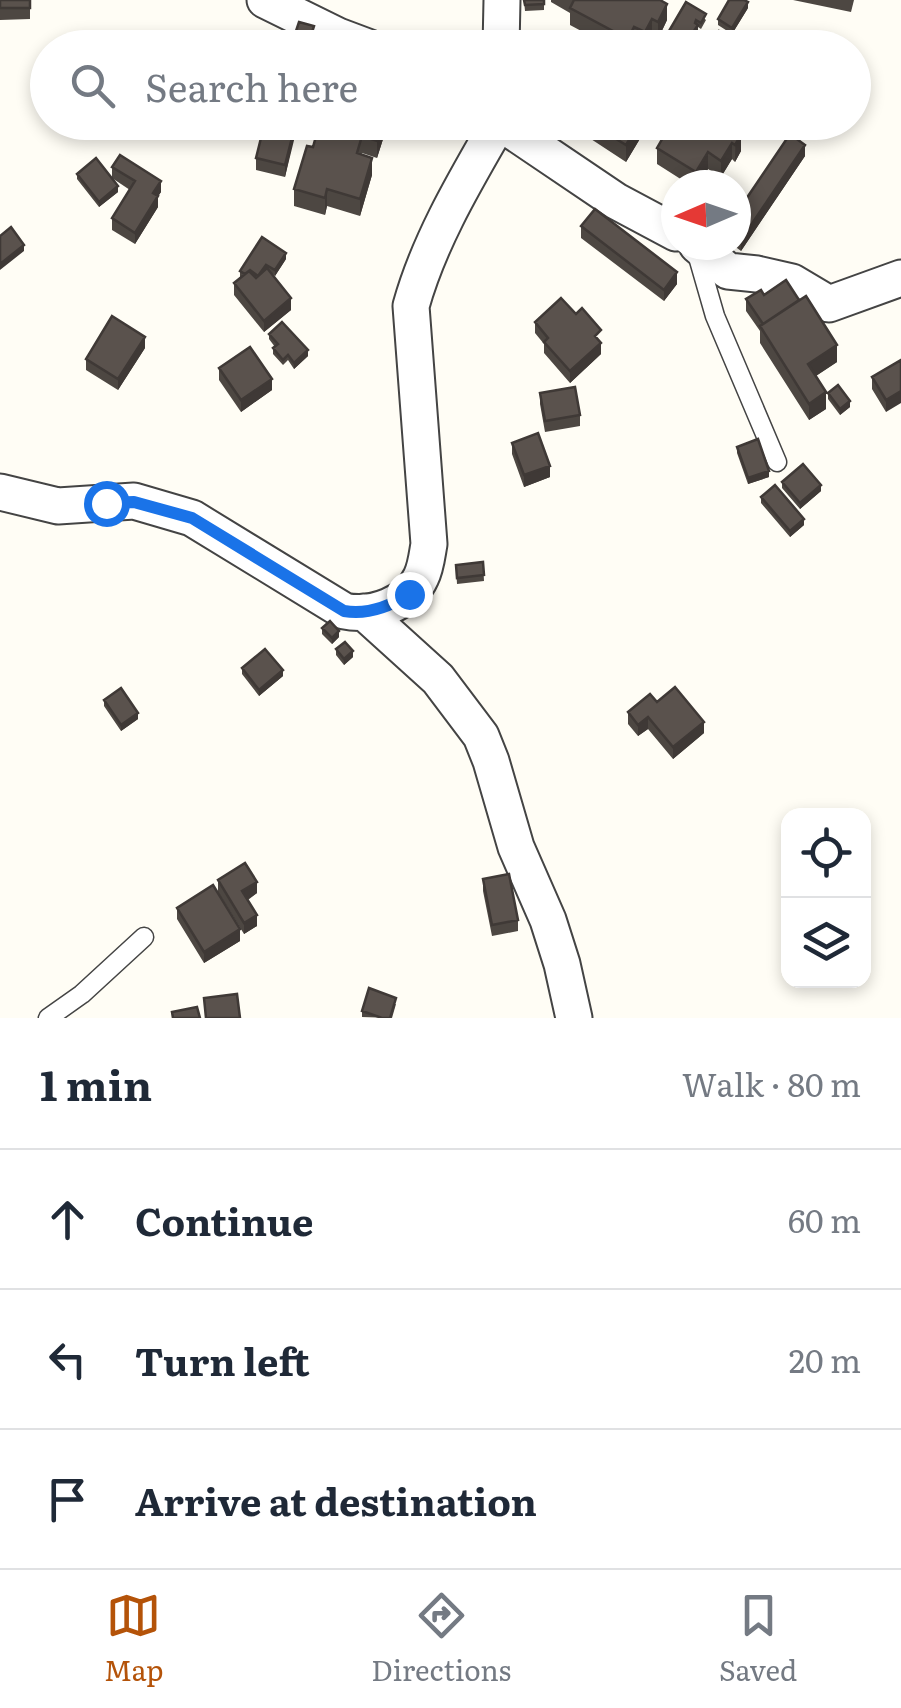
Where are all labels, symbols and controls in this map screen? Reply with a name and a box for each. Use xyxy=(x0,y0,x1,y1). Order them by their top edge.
search box xyxy=(30,30,871,140)
text: Search here xyxy=(145,57,358,114)
icon: search xyxy=(65,58,120,113)
north arrow xyxy=(661,170,751,260)
route start xyxy=(84,481,130,527)
route end xyxy=(387,572,433,618)
map controls xyxy=(781,808,871,988)
button: locate xyxy=(781,808,871,898)
button: layers xyxy=(781,898,871,988)
text: 1 min xyxy=(40,1052,152,1114)
text: Walk · 80 m xyxy=(682,1059,861,1107)
text: Continue xyxy=(135,1191,313,1248)
icon: ahead xyxy=(40,1192,95,1247)
text: 60 m xyxy=(788,1195,861,1243)
text: Turn left xyxy=(135,1331,310,1388)
icon: left xyxy=(40,1332,95,1387)
text: 20 m xyxy=(789,1335,861,1383)
text: Arrive at destination xyxy=(135,1471,537,1528)
icon: arrive xyxy=(40,1472,95,1527)
tab: Map xyxy=(104,1588,164,1690)
tab: Directions xyxy=(371,1588,511,1690)
tab: Saved xyxy=(719,1588,797,1690)

